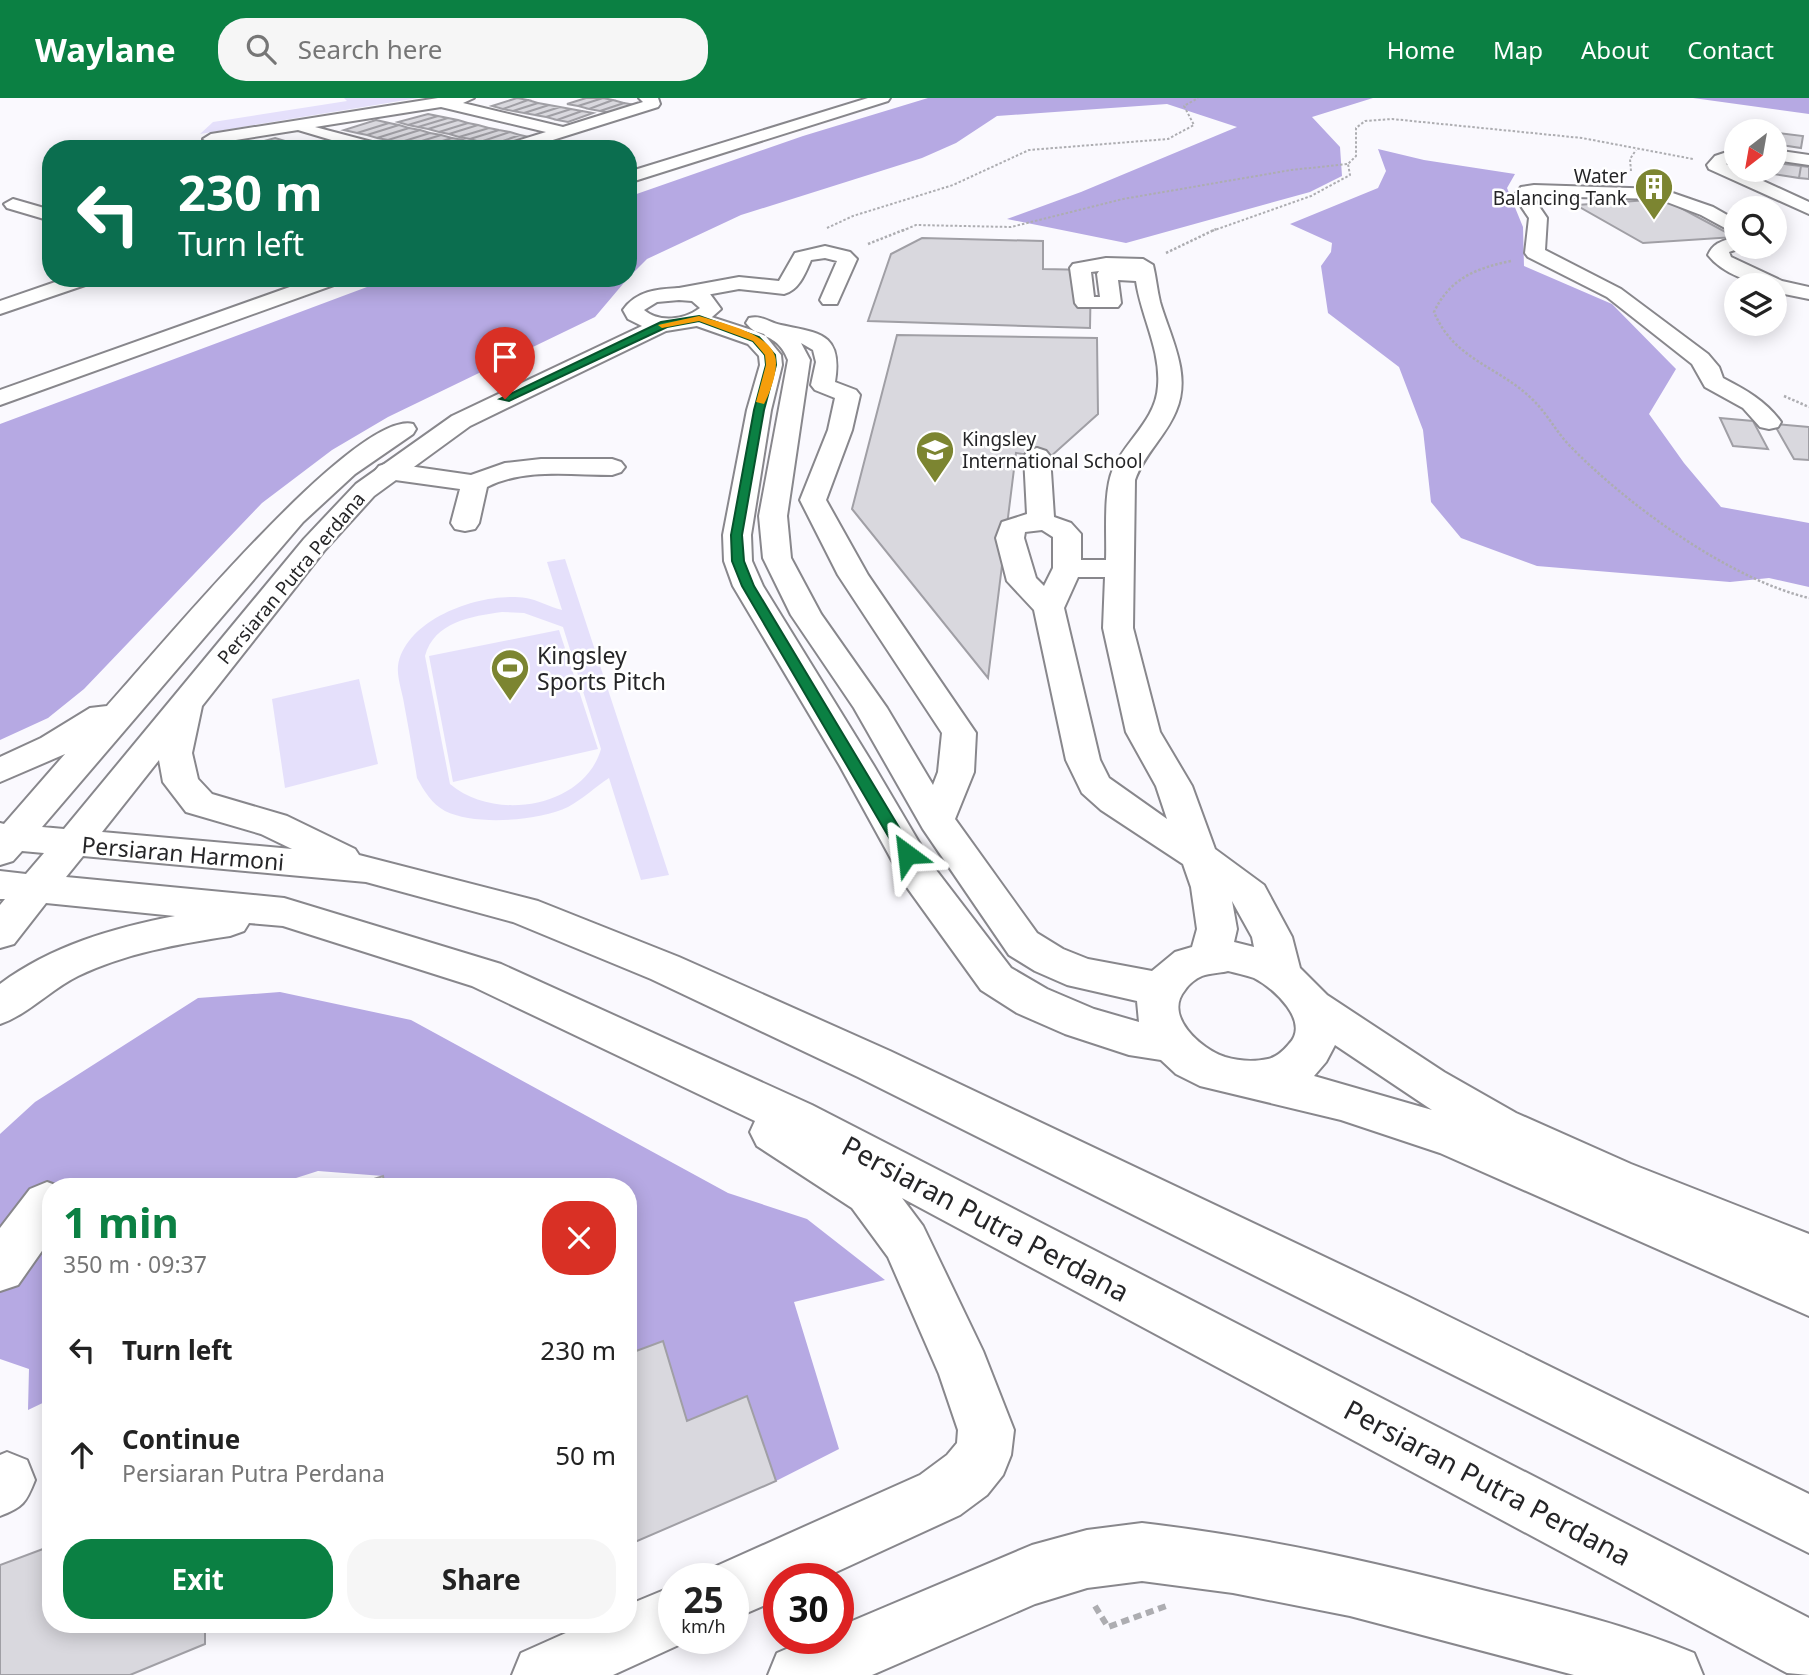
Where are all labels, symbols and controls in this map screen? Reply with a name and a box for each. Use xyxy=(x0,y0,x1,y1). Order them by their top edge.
search box xyxy=(218,18,708,81)
text: Waylane xyxy=(35,27,176,72)
icon: search xyxy=(242,30,280,68)
text: Search here xyxy=(298,31,442,67)
text: Home xyxy=(1387,33,1455,66)
text: Map xyxy=(1493,33,1543,66)
text: About xyxy=(1581,33,1649,66)
text: Contact xyxy=(1687,33,1774,66)
north arrow xyxy=(1724,119,1787,182)
map controls xyxy=(1724,119,1787,336)
text: 230 m xyxy=(178,159,323,225)
place label: Water Balancing Tank xyxy=(1493,163,1627,211)
building icon: Water Balancing Tank xyxy=(1633,166,1675,221)
icon: left xyxy=(63,168,154,259)
button: search xyxy=(1724,196,1787,259)
text: Turn left xyxy=(178,222,304,265)
button: layers xyxy=(1724,273,1787,336)
pin xyxy=(475,327,535,399)
icon: arrive xyxy=(486,338,524,376)
place label: Kingsley International School xyxy=(962,426,1143,474)
school or university icon: Kingsley International School xyxy=(914,429,956,484)
street label: Persiaran Putra Perdana xyxy=(211,486,371,670)
place label: Kingsley Sports Pitch xyxy=(537,639,666,697)
sports icon: Kingsley Sports Pitch xyxy=(489,647,531,702)
position arrow xyxy=(870,817,944,891)
street label: Persiaran Harmoni xyxy=(80,828,286,878)
street label: Persiaran Putra Perdana xyxy=(836,1126,1136,1310)
text: 1 min xyxy=(63,1193,179,1250)
button: close xyxy=(542,1201,616,1275)
text: 350 m · 09:37 xyxy=(63,1248,207,1280)
icon: left xyxy=(63,1331,101,1369)
text: Turn left xyxy=(122,1332,233,1368)
text: 230 m xyxy=(540,1332,616,1368)
street label: Persiaran Putra Perdana xyxy=(1338,1390,1638,1574)
text: Continue xyxy=(122,1421,240,1457)
icon: ahead xyxy=(63,1436,101,1474)
text: 50 m xyxy=(555,1437,616,1473)
text: Persiaran Putra Perdana xyxy=(122,1457,385,1489)
button: Exit xyxy=(63,1539,333,1619)
button: Share xyxy=(347,1539,616,1619)
speed limit sign: 30 xyxy=(763,1563,854,1654)
text: 25 xyxy=(683,1576,724,1623)
text: km/h xyxy=(681,1614,726,1638)

